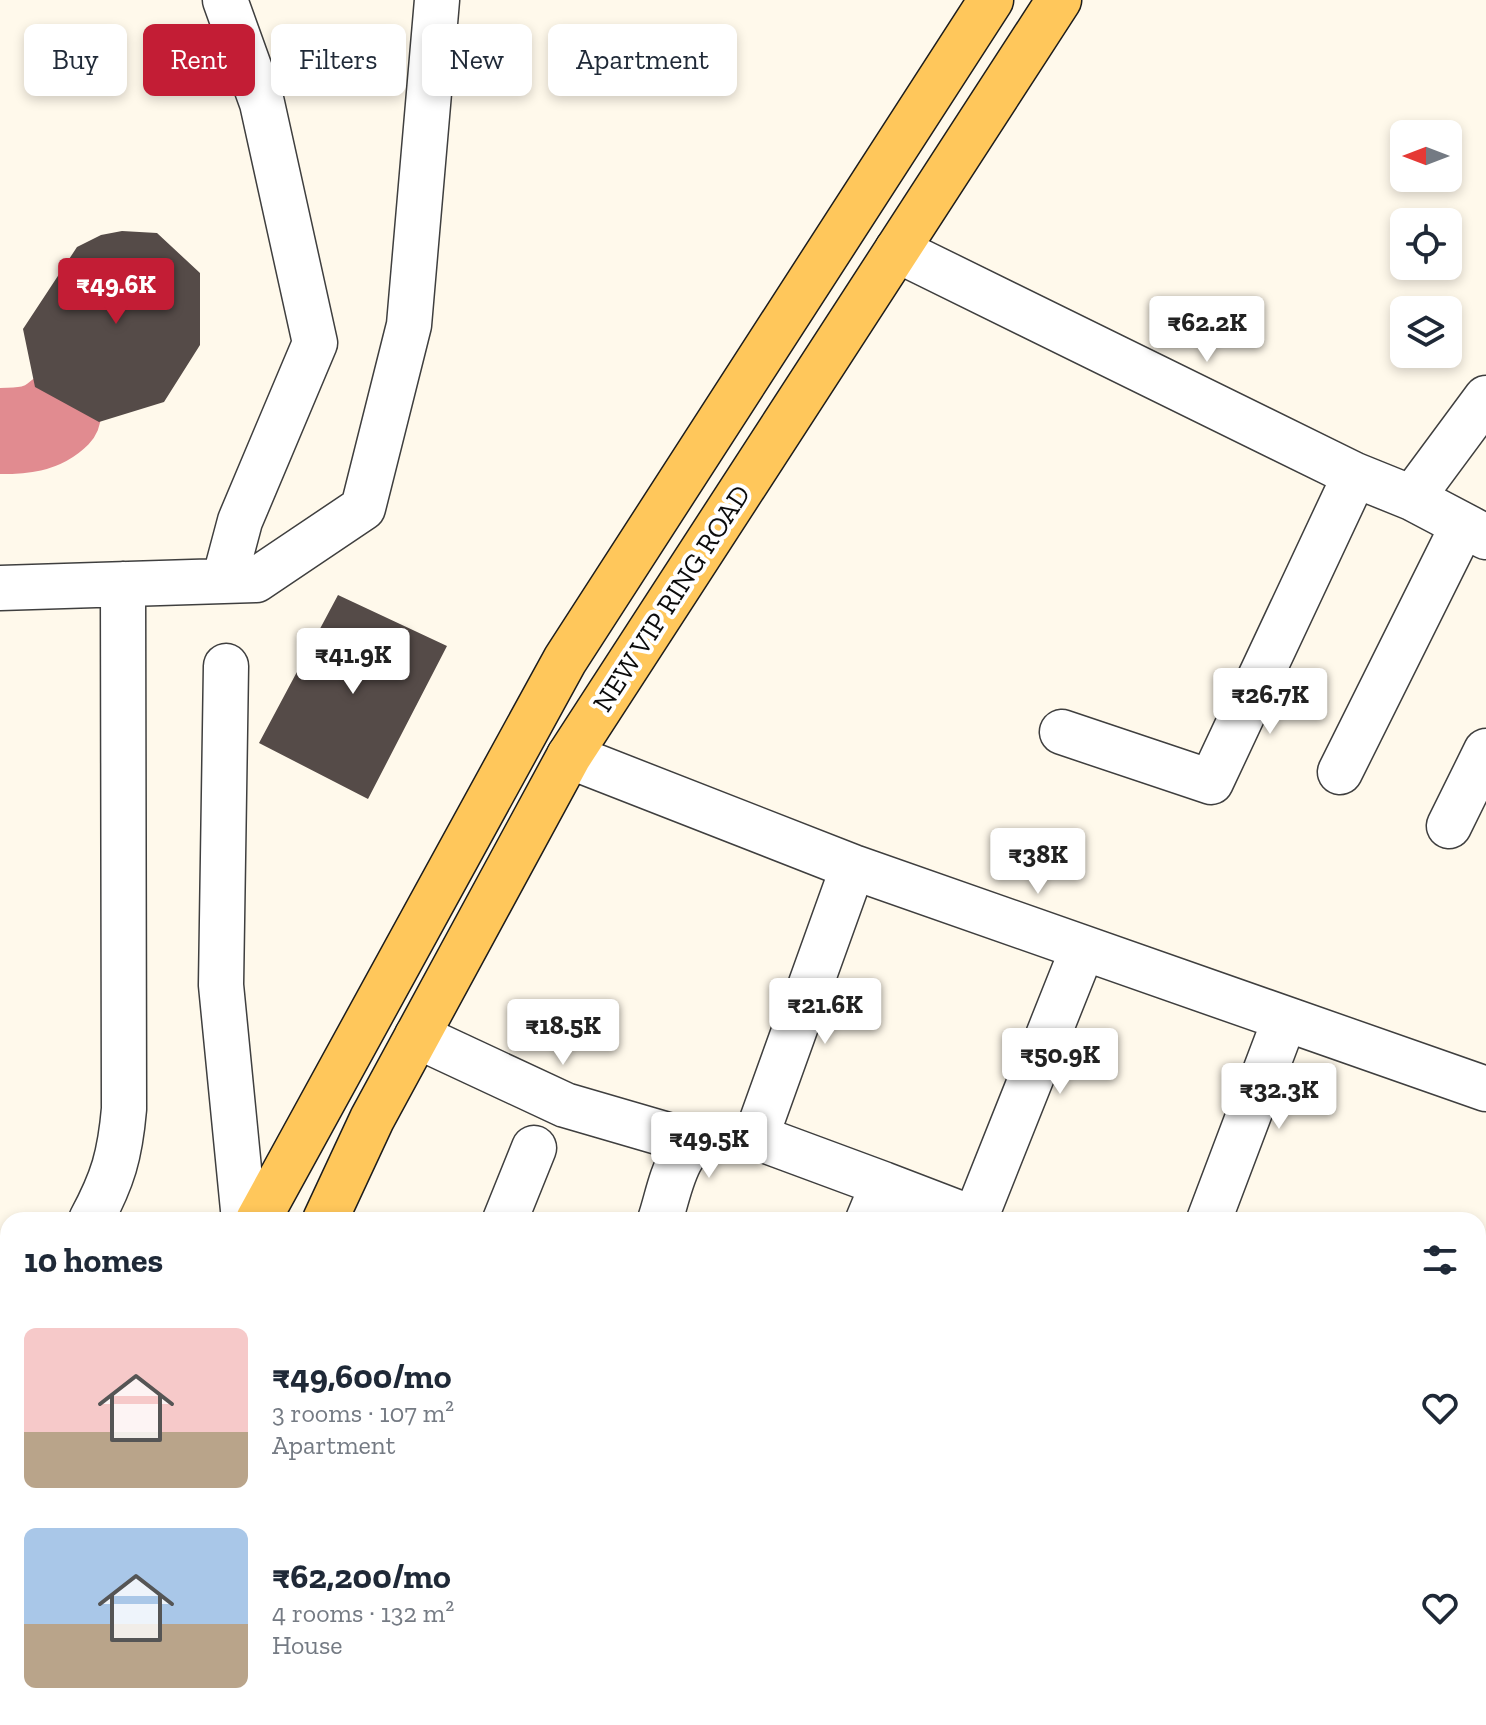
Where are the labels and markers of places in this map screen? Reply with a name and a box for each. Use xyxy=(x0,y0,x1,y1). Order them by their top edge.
pin: ₹49.6K xyxy=(51,258,181,326)
pin: ₹62.2K xyxy=(1142,296,1272,364)
pin: ₹41.9K xyxy=(288,628,418,696)
pin: ₹26.7K xyxy=(1205,668,1335,736)
pin: ₹38K xyxy=(991,828,1085,896)
pin: ₹21.6K xyxy=(760,978,890,1046)
pin: ₹18.5K xyxy=(498,999,628,1067)
pin: ₹50.9K xyxy=(995,1028,1125,1096)
pin: ₹32.3K xyxy=(1214,1063,1344,1131)
pin: ₹49.5K xyxy=(644,1112,774,1180)

